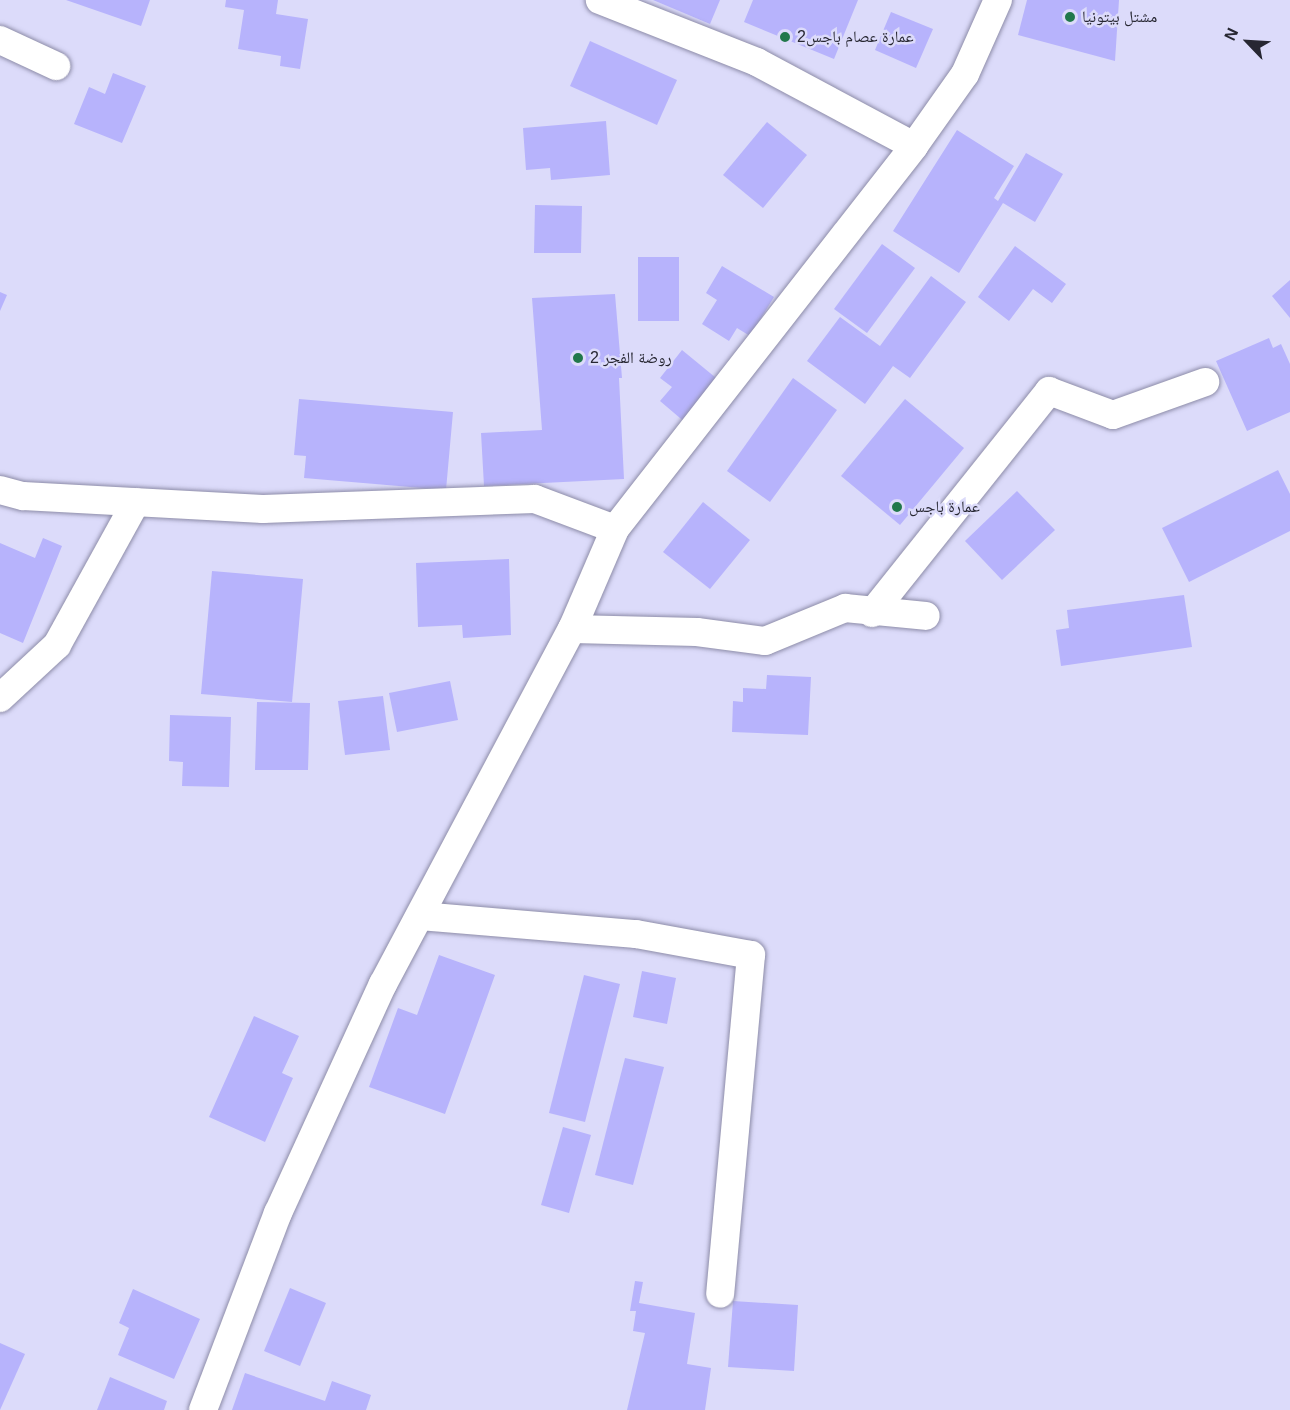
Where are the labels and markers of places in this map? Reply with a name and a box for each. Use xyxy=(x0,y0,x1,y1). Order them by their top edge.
place label: مشتل بيتونيا xyxy=(1082,7,1157,27)
marker: مشتل بيتونيا xyxy=(1063,10,1077,24)
place label: عمارة عصام باجس2 xyxy=(797,27,914,47)
marker: عمارة عصام باجس2 xyxy=(778,30,792,44)
place label: روضة الفجر 2 xyxy=(590,348,672,368)
marker: روضة الفجر 2 xyxy=(571,351,585,365)
place label: عمارة باجس xyxy=(909,497,980,517)
marker: عمارة باجس xyxy=(890,500,904,514)

